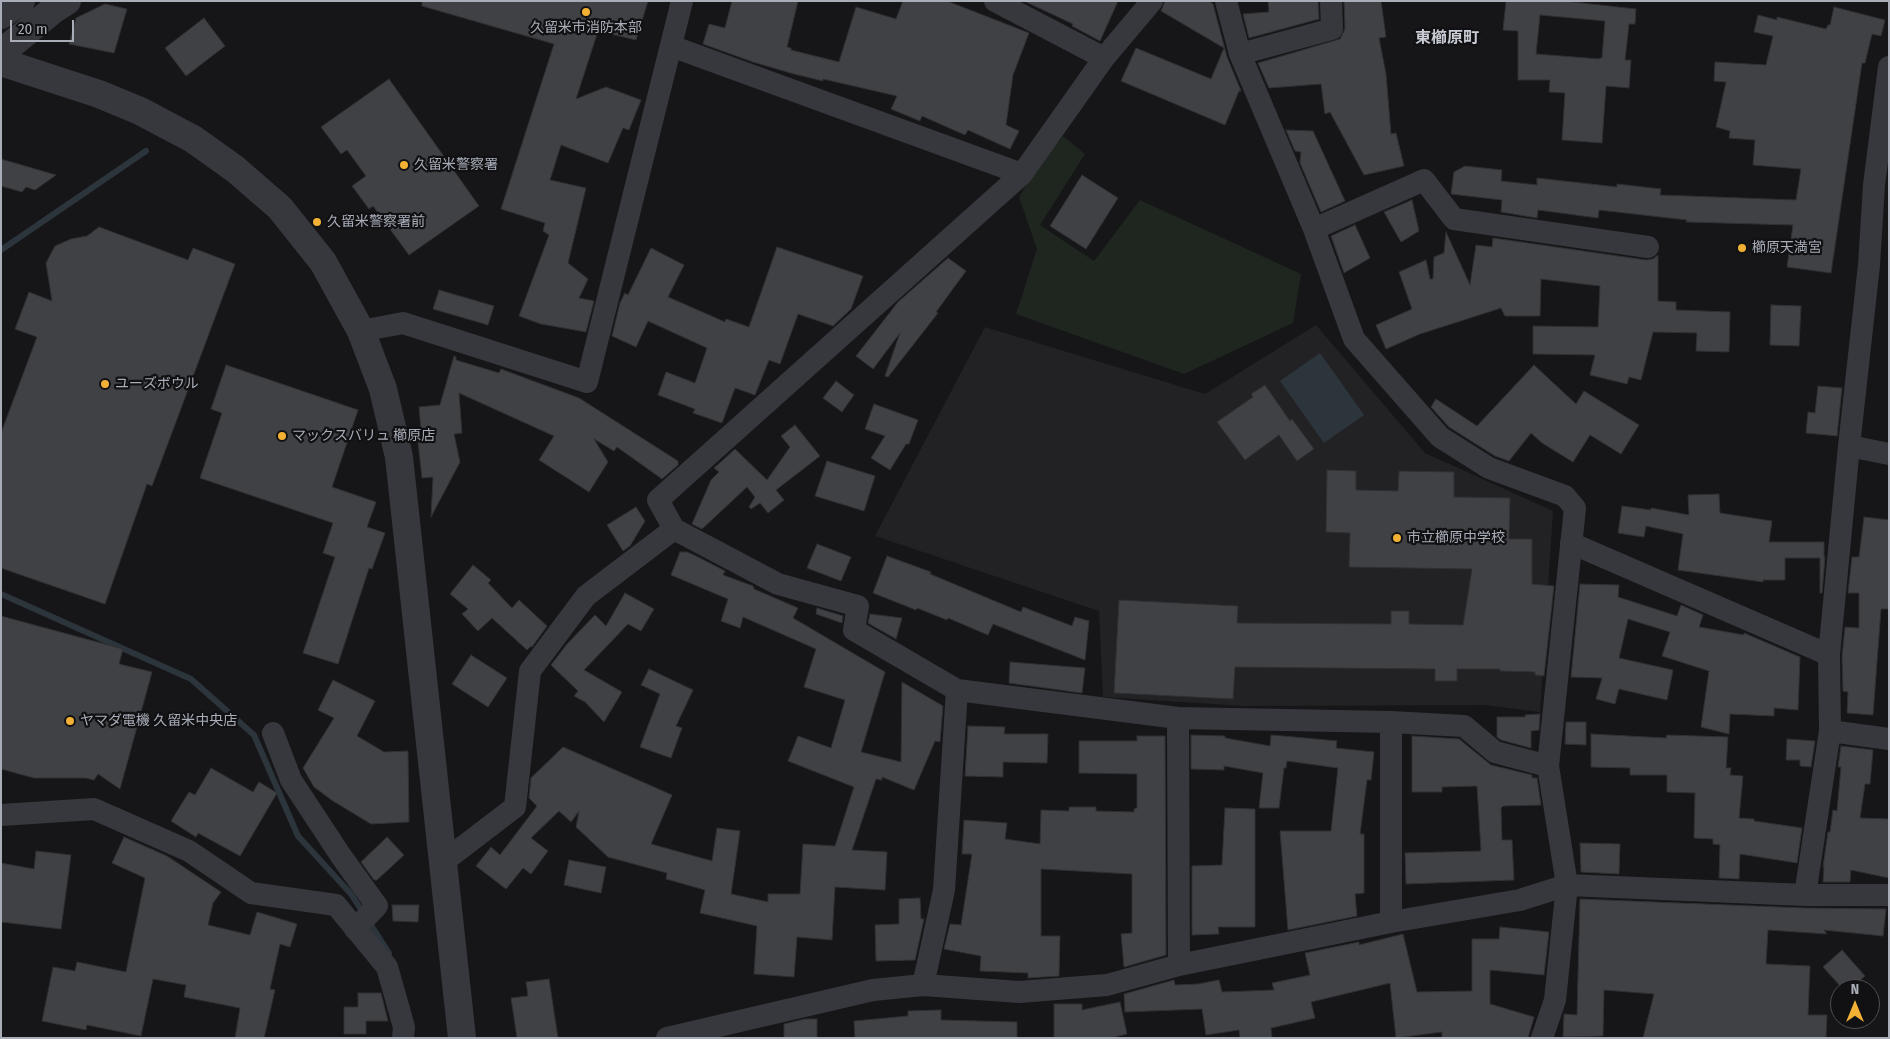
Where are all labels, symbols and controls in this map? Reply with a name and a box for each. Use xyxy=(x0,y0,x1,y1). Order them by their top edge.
marker: 久留米市消防本部 xyxy=(580,6,592,18)
scale bar xyxy=(12,10,76,42)
text: 20 m xyxy=(18,20,48,38)
place label: 久留米市消防本部 xyxy=(530,20,642,36)
district label: 東櫛原町 xyxy=(1415,29,1479,49)
place label: 久留米警察署 xyxy=(414,157,498,173)
marker: 久留米警察署 xyxy=(398,159,410,171)
place label: 久留米警察署前 xyxy=(327,214,425,230)
marker: 久留米警察署前 xyxy=(311,216,323,228)
place label: 櫛原天満宮 xyxy=(1752,240,1822,256)
marker: 櫛原天満宮 xyxy=(1736,242,1748,254)
place label: ユーズボウル xyxy=(115,376,199,392)
marker: ユーズボウル xyxy=(99,378,111,390)
place label: マックスバリュ 櫛原店 xyxy=(292,428,435,444)
marker: マックスバリュ 櫛原店 xyxy=(276,430,288,442)
place label: 市立櫛原中学校 xyxy=(1407,530,1505,546)
marker: 市立櫛原中学校 xyxy=(1391,532,1403,544)
place label: ヤマダ電機 久留米中央店 xyxy=(80,713,237,729)
marker: ヤマダ電機 久留米中央店 xyxy=(64,715,76,727)
north arrow xyxy=(1830,979,1880,1029)
text: N xyxy=(1851,981,1859,998)

